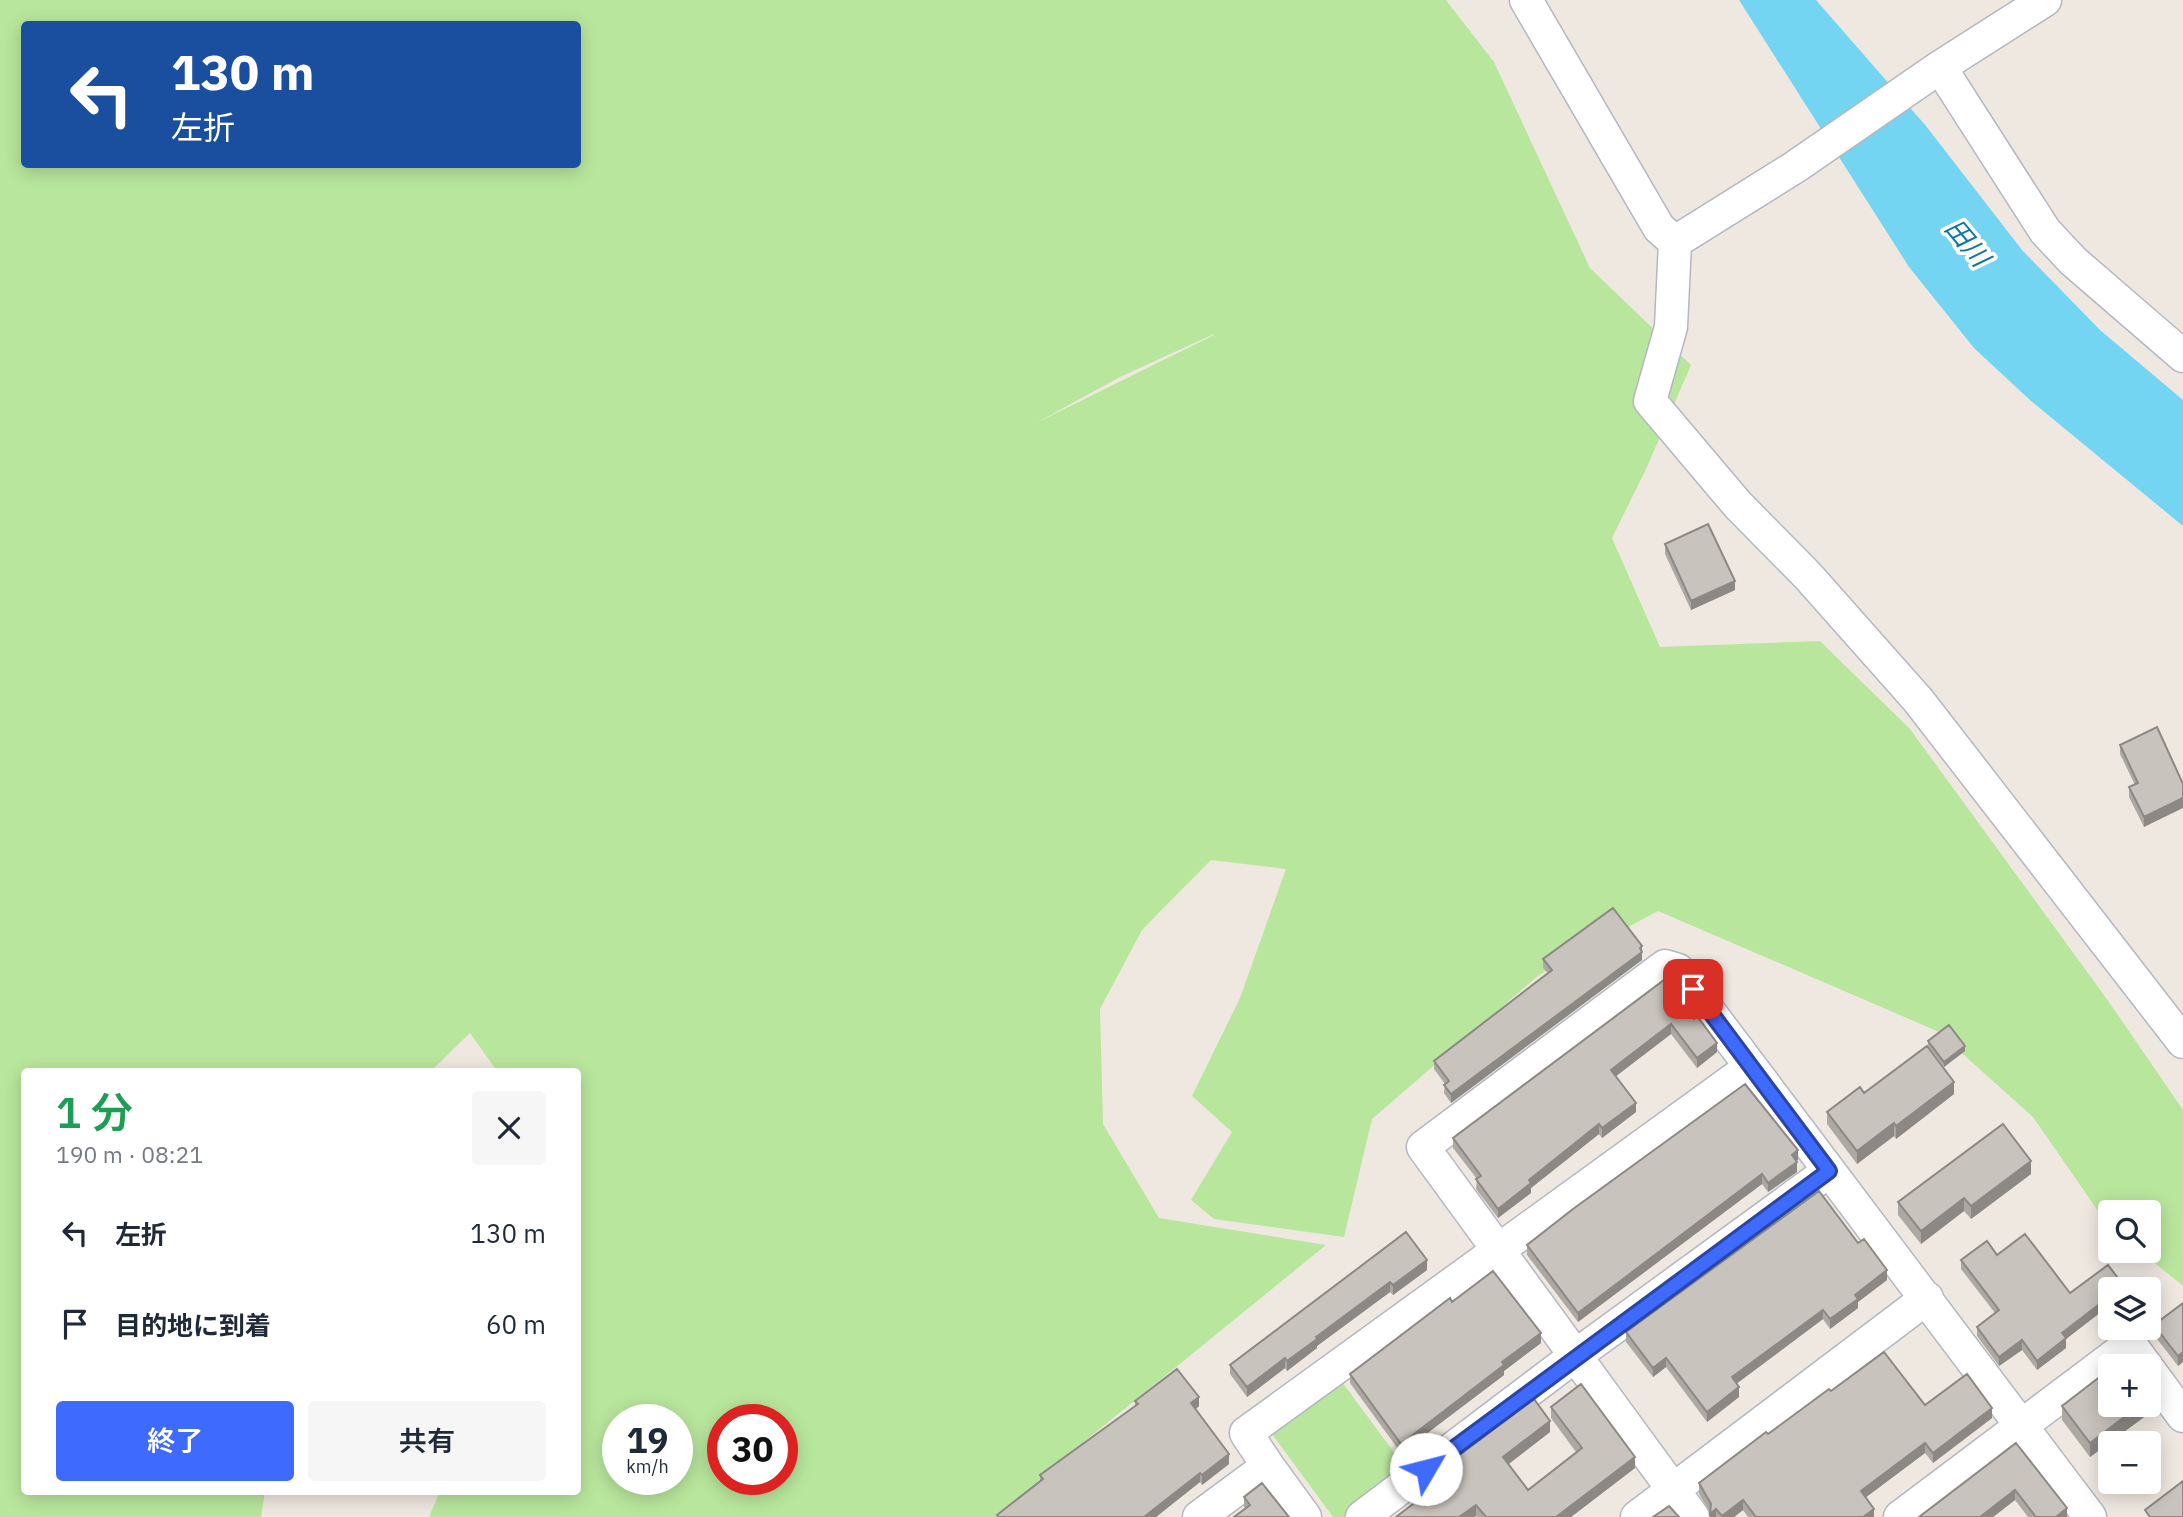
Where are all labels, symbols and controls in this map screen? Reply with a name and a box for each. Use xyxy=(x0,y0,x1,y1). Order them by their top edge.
text: 130 m xyxy=(171,40,315,103)
icon: left xyxy=(56,49,147,140)
text: 左折 xyxy=(171,106,235,148)
water label: 田川 xyxy=(1938,211,2000,275)
pin xyxy=(1663,959,1723,1019)
icon: arrive xyxy=(1674,970,1712,1008)
text: 1 分 xyxy=(56,1085,133,1140)
button: close xyxy=(472,1091,546,1165)
text: 190 m · 08:21 xyxy=(56,1139,203,1169)
map controls xyxy=(2098,1200,2161,1494)
button: search xyxy=(2098,1200,2161,1263)
icon: left xyxy=(56,1214,94,1252)
text: 130 m xyxy=(470,1216,546,1250)
text: 左折 xyxy=(115,1217,167,1251)
button: layers xyxy=(2098,1277,2161,1340)
icon: arrive xyxy=(56,1305,94,1343)
text: 60 m xyxy=(486,1307,546,1341)
text: 目的地に到着 xyxy=(115,1308,271,1342)
button: + xyxy=(2098,1354,2161,1417)
button: 終了 xyxy=(56,1401,294,1481)
button: 共有 xyxy=(308,1401,546,1481)
speed limit sign: 30 xyxy=(707,1404,798,1495)
text: 19 xyxy=(626,1417,669,1463)
button: − xyxy=(2098,1431,2161,1494)
position arrow xyxy=(1389,1432,1463,1506)
text: km/h xyxy=(626,1455,669,1478)

